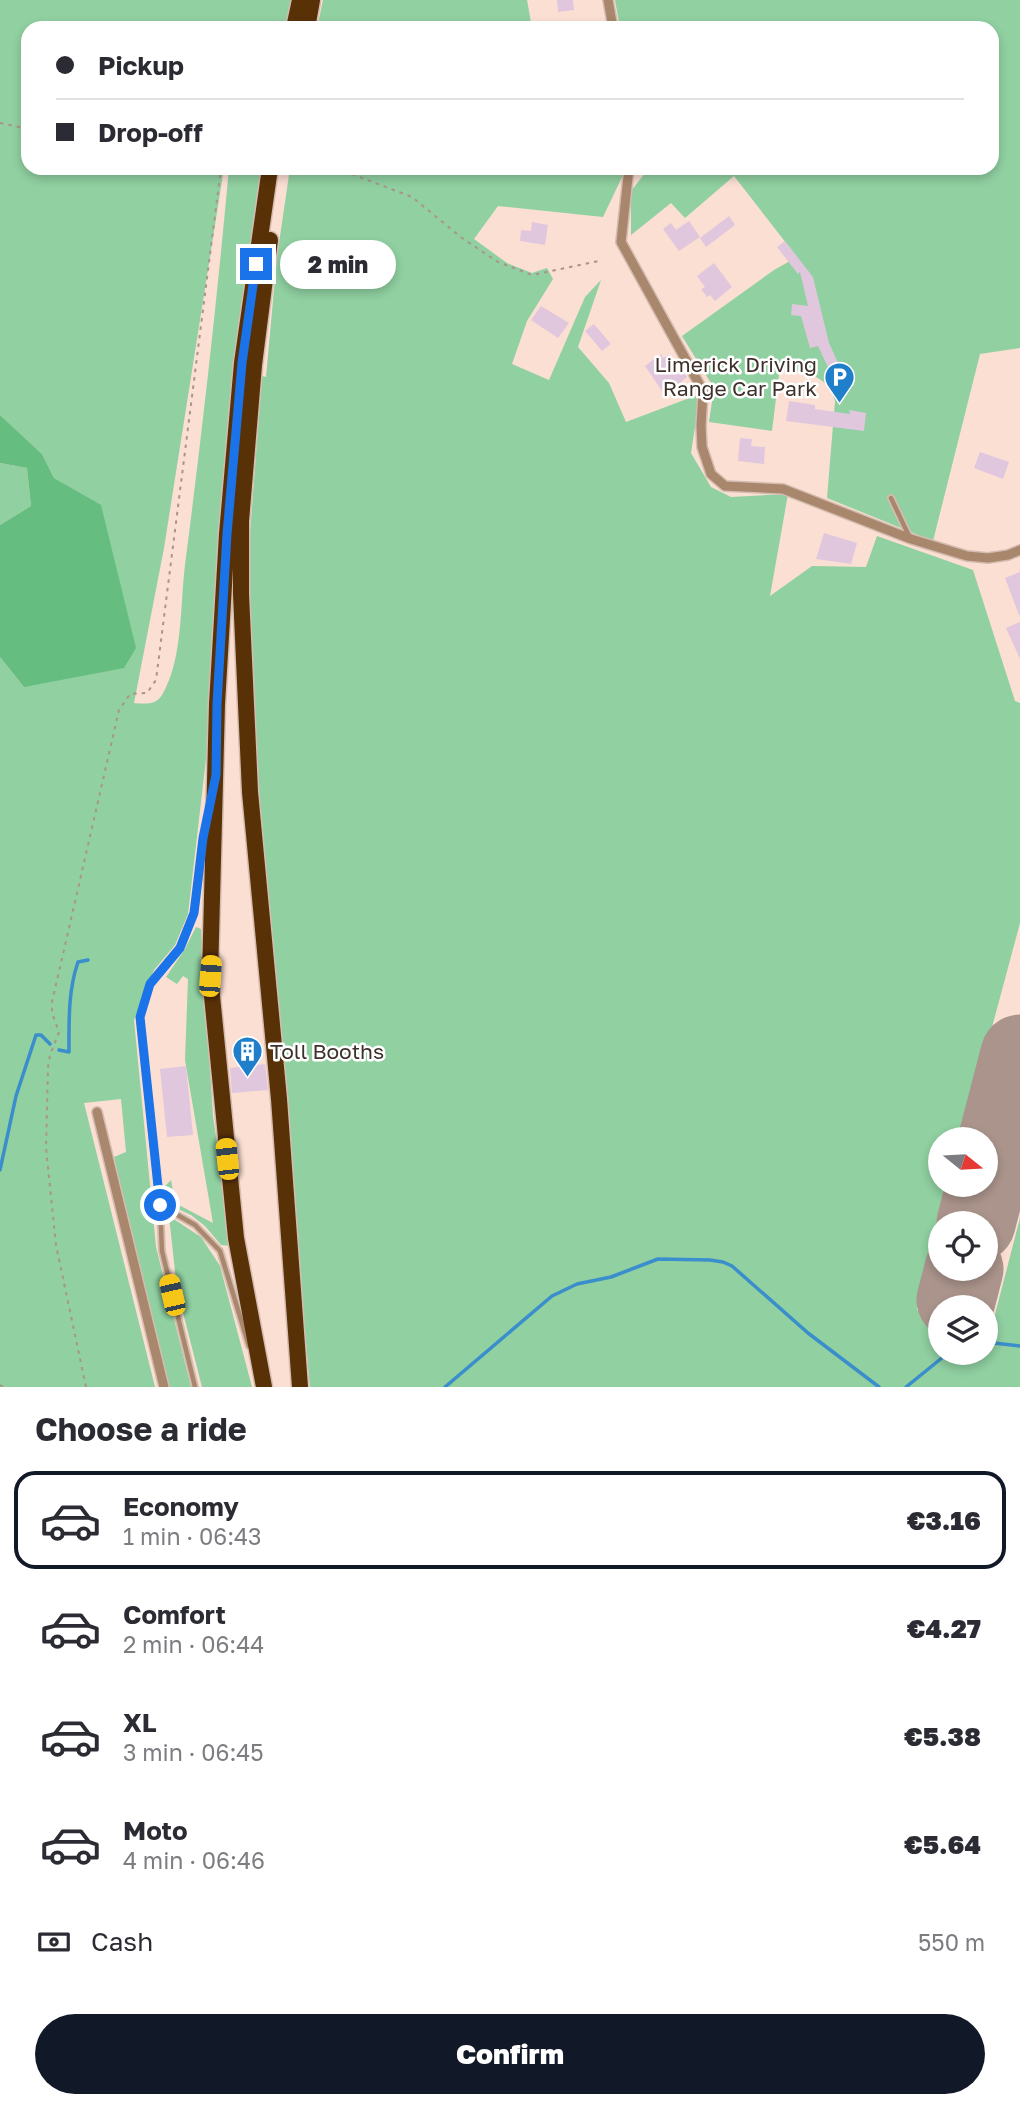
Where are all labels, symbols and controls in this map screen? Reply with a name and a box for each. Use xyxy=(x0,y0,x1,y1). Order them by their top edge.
text: Pickup xyxy=(98,50,184,81)
text: Drop-off xyxy=(98,117,203,148)
callout: 2 min xyxy=(280,240,396,288)
route end xyxy=(240,248,272,280)
text: 2 min xyxy=(308,250,368,278)
place label: Limerick Driving Range Car Park xyxy=(655,351,817,401)
parking icon: Limerick Driving Range Car Park xyxy=(823,360,857,404)
car xyxy=(199,954,222,998)
building icon: Toll Booths xyxy=(230,1035,264,1079)
place label: Toll Booths xyxy=(270,1038,384,1064)
north arrow xyxy=(928,1127,998,1197)
map controls xyxy=(928,1127,998,1365)
car xyxy=(215,1137,240,1181)
route start xyxy=(144,1189,176,1221)
button: locate xyxy=(928,1211,998,1281)
car xyxy=(158,1272,187,1318)
button: layers xyxy=(928,1295,998,1365)
text: Choose a ride xyxy=(35,1410,247,1448)
icon: car xyxy=(39,1489,102,1552)
text: Economy xyxy=(123,1491,239,1522)
text: €3.16 xyxy=(907,1505,981,1536)
text: 1 min · 06:43 xyxy=(123,1522,262,1550)
icon: car xyxy=(39,1597,102,1660)
text: Comfort xyxy=(123,1599,226,1630)
text: €4.27 xyxy=(907,1613,981,1644)
text: 2 min · 06:44 xyxy=(123,1630,264,1658)
icon: car xyxy=(39,1705,102,1768)
text: XL xyxy=(123,1707,157,1738)
text: €5.38 xyxy=(904,1721,981,1752)
text: 3 min · 06:45 xyxy=(123,1738,264,1766)
icon: car xyxy=(39,1813,102,1876)
text: Moto xyxy=(123,1815,188,1846)
text: €5.64 xyxy=(904,1829,981,1860)
text: 4 min · 06:46 xyxy=(123,1846,265,1874)
icon: cash xyxy=(35,1923,73,1961)
text: Cash xyxy=(91,1926,153,1957)
text: 550 m xyxy=(918,1928,985,1956)
button: Confirm xyxy=(35,2014,985,2094)

